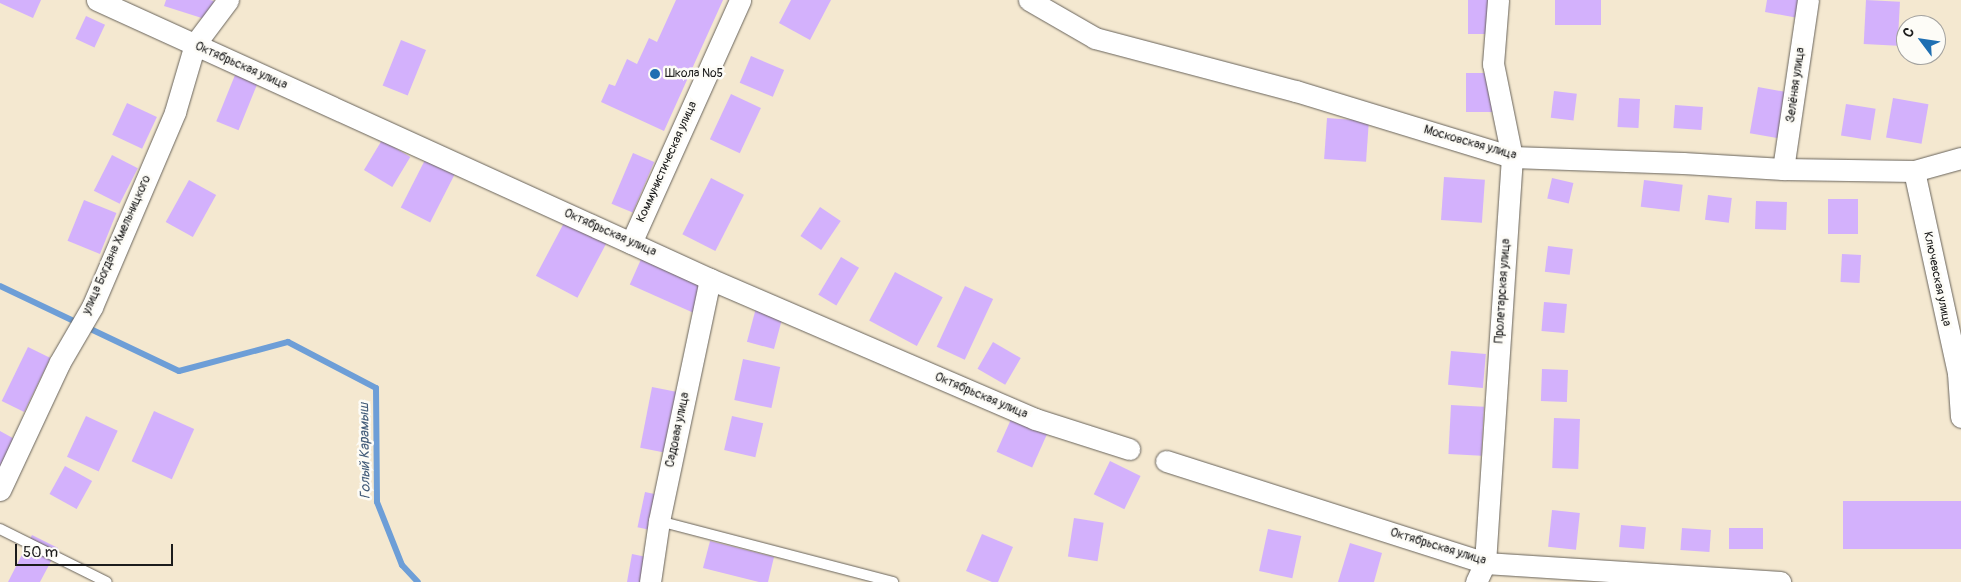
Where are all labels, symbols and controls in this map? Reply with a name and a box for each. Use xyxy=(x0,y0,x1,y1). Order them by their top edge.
north arrow xyxy=(1896,15,1946,65)
text: С xyxy=(1899,24,1918,41)
street label: Октябрьская улица xyxy=(193,39,289,93)
street label: Зелёная улица xyxy=(1784,47,1808,123)
place label: Школа №5 xyxy=(665,67,723,81)
marker: Школа №5 xyxy=(649,68,661,80)
street label: Коммунистическая улица xyxy=(634,99,700,225)
street label: Московская улица xyxy=(1422,123,1518,163)
street label: улица Богдана Хмельницкого xyxy=(80,173,154,317)
street label: Октябрьская улица xyxy=(562,206,658,260)
street label: Ключевская улица xyxy=(1920,230,1954,328)
street label: Пролетарская улица xyxy=(1492,238,1514,344)
street label: Октябрьская улица xyxy=(932,370,1030,422)
street label: Садовая улица xyxy=(663,391,693,469)
water label: Голый Карамыш xyxy=(356,403,374,499)
street label: Октябрьская улица xyxy=(1388,526,1488,568)
scale bar xyxy=(18,534,175,566)
text: 50 m xyxy=(23,543,58,562)

